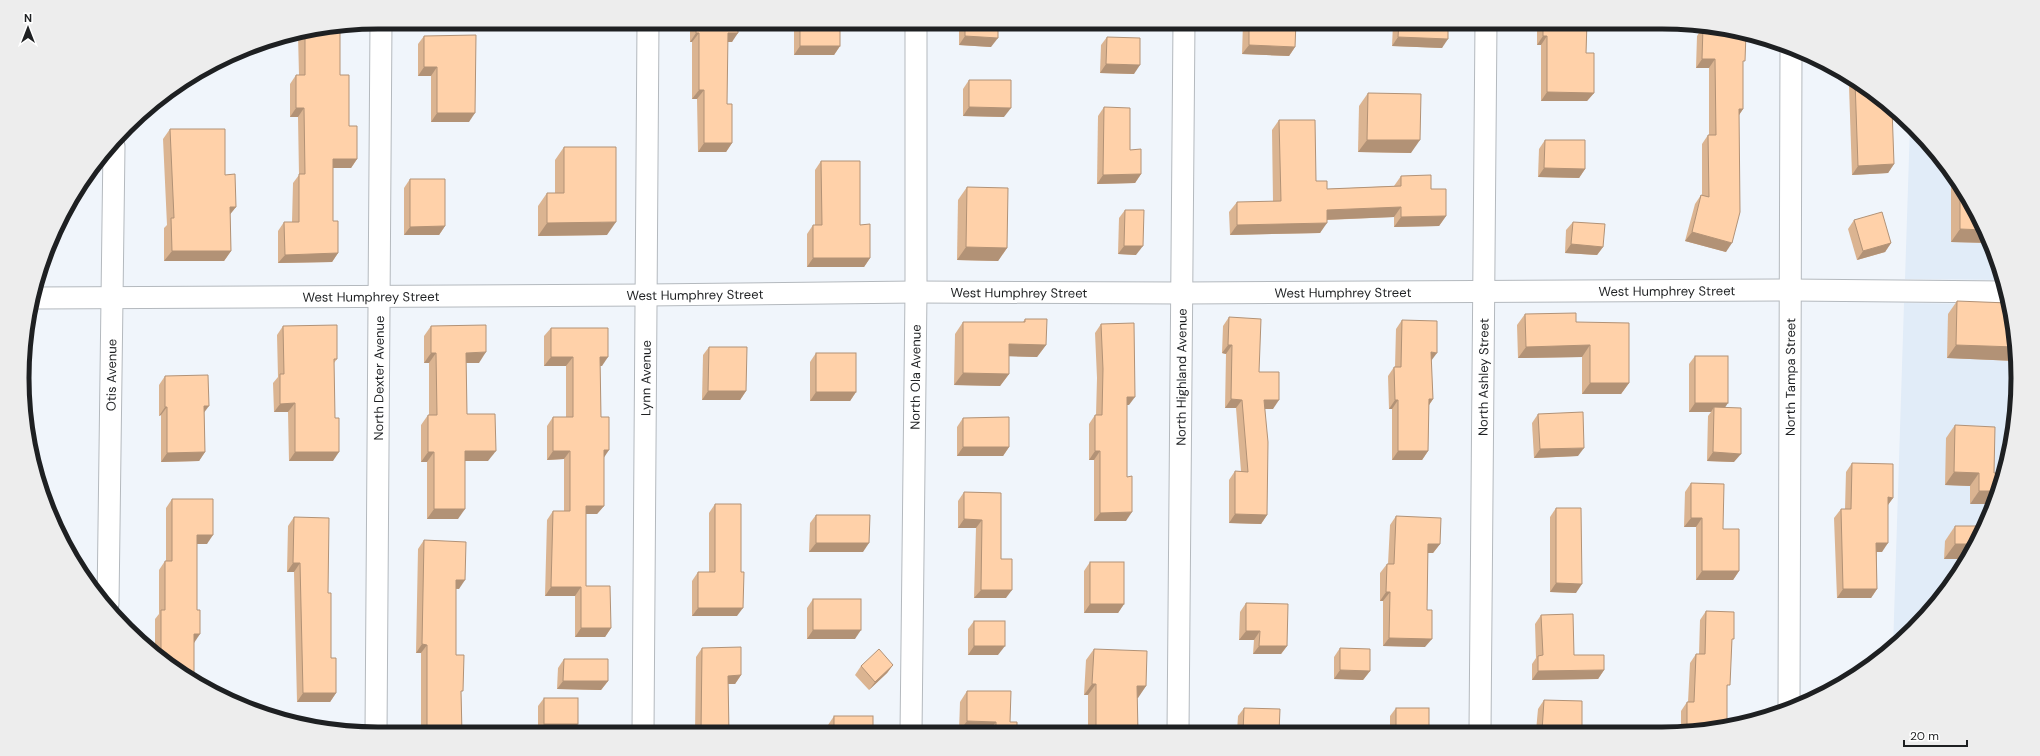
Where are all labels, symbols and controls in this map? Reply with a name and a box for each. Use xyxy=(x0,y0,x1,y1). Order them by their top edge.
north arrow xyxy=(8,8,48,48)
text: N xyxy=(24,11,32,25)
street label: West Humphrey Street xyxy=(1598,282,1736,299)
street label: West Humphrey Street xyxy=(1274,283,1412,301)
street label: West Humphrey Street xyxy=(950,284,1087,301)
street label: West Humphrey Street xyxy=(626,285,764,304)
street label: West Humphrey Street xyxy=(302,288,440,305)
street label: North Highland Avenue xyxy=(1172,308,1190,446)
street label: North Dexter Avenue xyxy=(370,316,387,441)
street label: North Ashley Street xyxy=(1474,318,1492,436)
street label: North Tampa Street xyxy=(1781,318,1799,436)
street label: North Ola Avenue xyxy=(906,324,924,430)
street label: Otis Avenue xyxy=(102,339,120,411)
street label: Lynn Avenue xyxy=(637,340,654,416)
scale bar xyxy=(1904,722,1967,748)
text: 20 m xyxy=(1910,728,1939,744)

